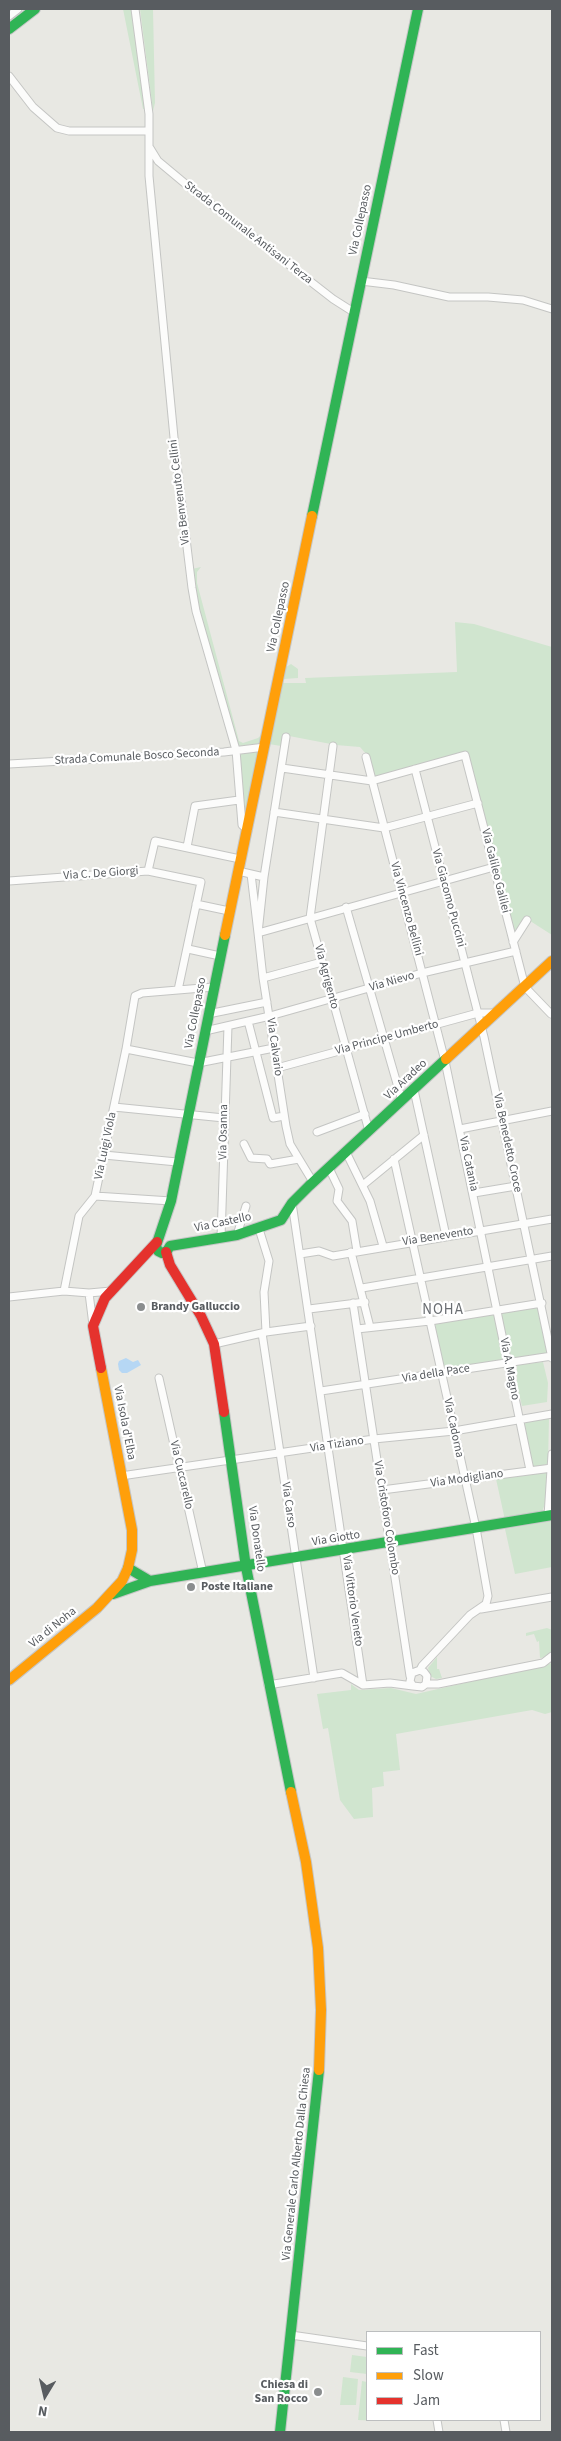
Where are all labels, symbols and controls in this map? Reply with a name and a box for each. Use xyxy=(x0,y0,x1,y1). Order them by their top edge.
street label: Strada Comunale Antisani Terza xyxy=(181,178,315,288)
street label: Via Collepasso xyxy=(346,183,376,257)
street label: Via Benvenuto Cellini xyxy=(166,439,194,545)
street label: Via Collepasso xyxy=(264,580,294,654)
street label: Strada Comunale Bosco Seconda xyxy=(54,745,220,769)
street label: Via Galileo Galilei xyxy=(478,827,512,915)
street label: Via Giacomo Puccini xyxy=(428,847,468,949)
street label: Via Vincenzo Bellini xyxy=(387,861,425,957)
street label: Via C. De Giorgi xyxy=(63,864,139,884)
street label: Via Agrigento xyxy=(310,943,342,1011)
street label: Via Nievo xyxy=(368,969,416,995)
street label: Via Collepasso xyxy=(182,976,210,1050)
street label: Via Calvario xyxy=(263,1017,285,1077)
street label: Via Principe Umberto xyxy=(334,1017,440,1059)
street label: Via Aradeo xyxy=(382,1057,430,1103)
street label: Via Benedetto Croce xyxy=(489,1092,525,1194)
street label: Via Osanna xyxy=(216,1104,232,1160)
street label: Via Luigi Viola xyxy=(92,1111,120,1181)
street label: Via Catania xyxy=(455,1135,481,1193)
street label: Via Castello xyxy=(193,1210,253,1236)
street label: Via Benevento xyxy=(401,1224,475,1250)
place label: Brandy Galluccio xyxy=(151,1300,240,1314)
marker: Brandy Galluccio xyxy=(135,1301,147,1313)
district label: NOHA xyxy=(422,1302,464,1320)
street label: Via A. Magno xyxy=(496,1337,522,1401)
street label: Via della Pace xyxy=(401,1362,471,1386)
street label: Via Isola d'Elba xyxy=(110,1385,138,1461)
street label: Via Cadorna xyxy=(440,1397,466,1459)
street label: Via Tiziano xyxy=(309,1434,365,1456)
street label: Via Cuccarello xyxy=(166,1439,196,1511)
street label: Via Cristoforo Colombo xyxy=(370,1460,402,1576)
street label: Via Modigliano xyxy=(430,1467,504,1491)
street label: Via Carso xyxy=(278,1481,298,1529)
street label: Via Donatello xyxy=(244,1505,268,1573)
street label: Via Giotto xyxy=(311,1528,361,1550)
street label: Via Vittorio Veneto xyxy=(338,1555,366,1647)
place label: Poste Italiane xyxy=(201,1580,273,1594)
marker: Poste Italiane xyxy=(185,1581,197,1593)
street label: Via di Noha xyxy=(27,1605,79,1651)
street label: Via Generale Carlo Alberto Dalla Chiesa xyxy=(280,2067,314,2261)
legend xyxy=(366,2331,541,2421)
text: Fast xyxy=(413,2340,439,2361)
text: Slow xyxy=(413,2365,444,2386)
north arrow xyxy=(20,2371,70,2421)
place label: Chiesa di San Rocco xyxy=(255,2378,308,2406)
marker: Chiesa di San Rocco xyxy=(312,2386,324,2398)
text: Jam xyxy=(413,2390,440,2411)
text: N xyxy=(36,2400,49,2421)

